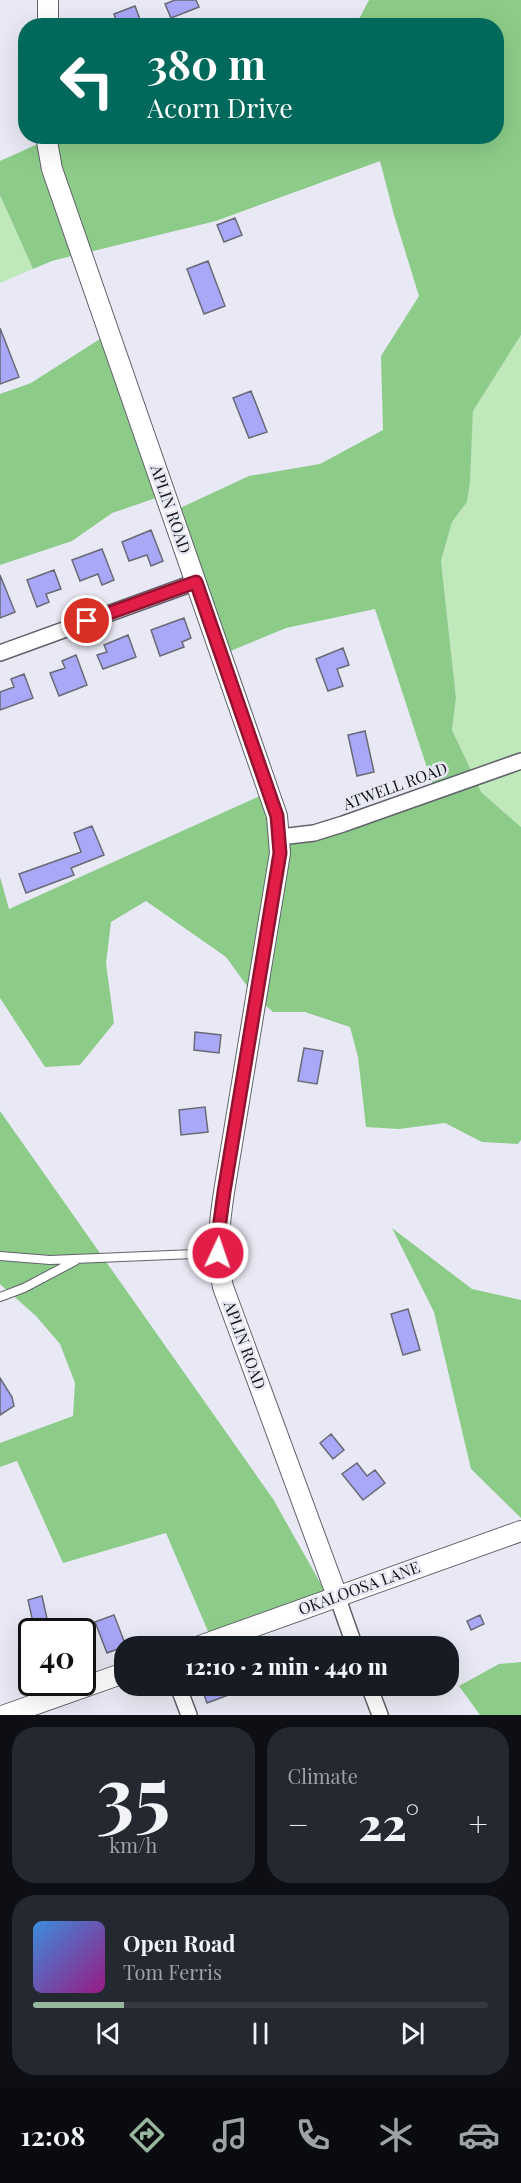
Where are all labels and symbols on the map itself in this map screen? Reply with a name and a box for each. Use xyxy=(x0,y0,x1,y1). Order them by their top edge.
street label: APLIN ROAD xyxy=(146,461,196,556)
pin xyxy=(61,595,112,646)
street label: ATWELL ROAD xyxy=(339,757,450,814)
position arrow xyxy=(186,1221,250,1285)
street label: APLIN ROAD xyxy=(219,1297,271,1392)
street label: OKALOOSA LANE xyxy=(295,1556,423,1619)
speed limit sign: 40 xyxy=(18,1618,96,1696)

